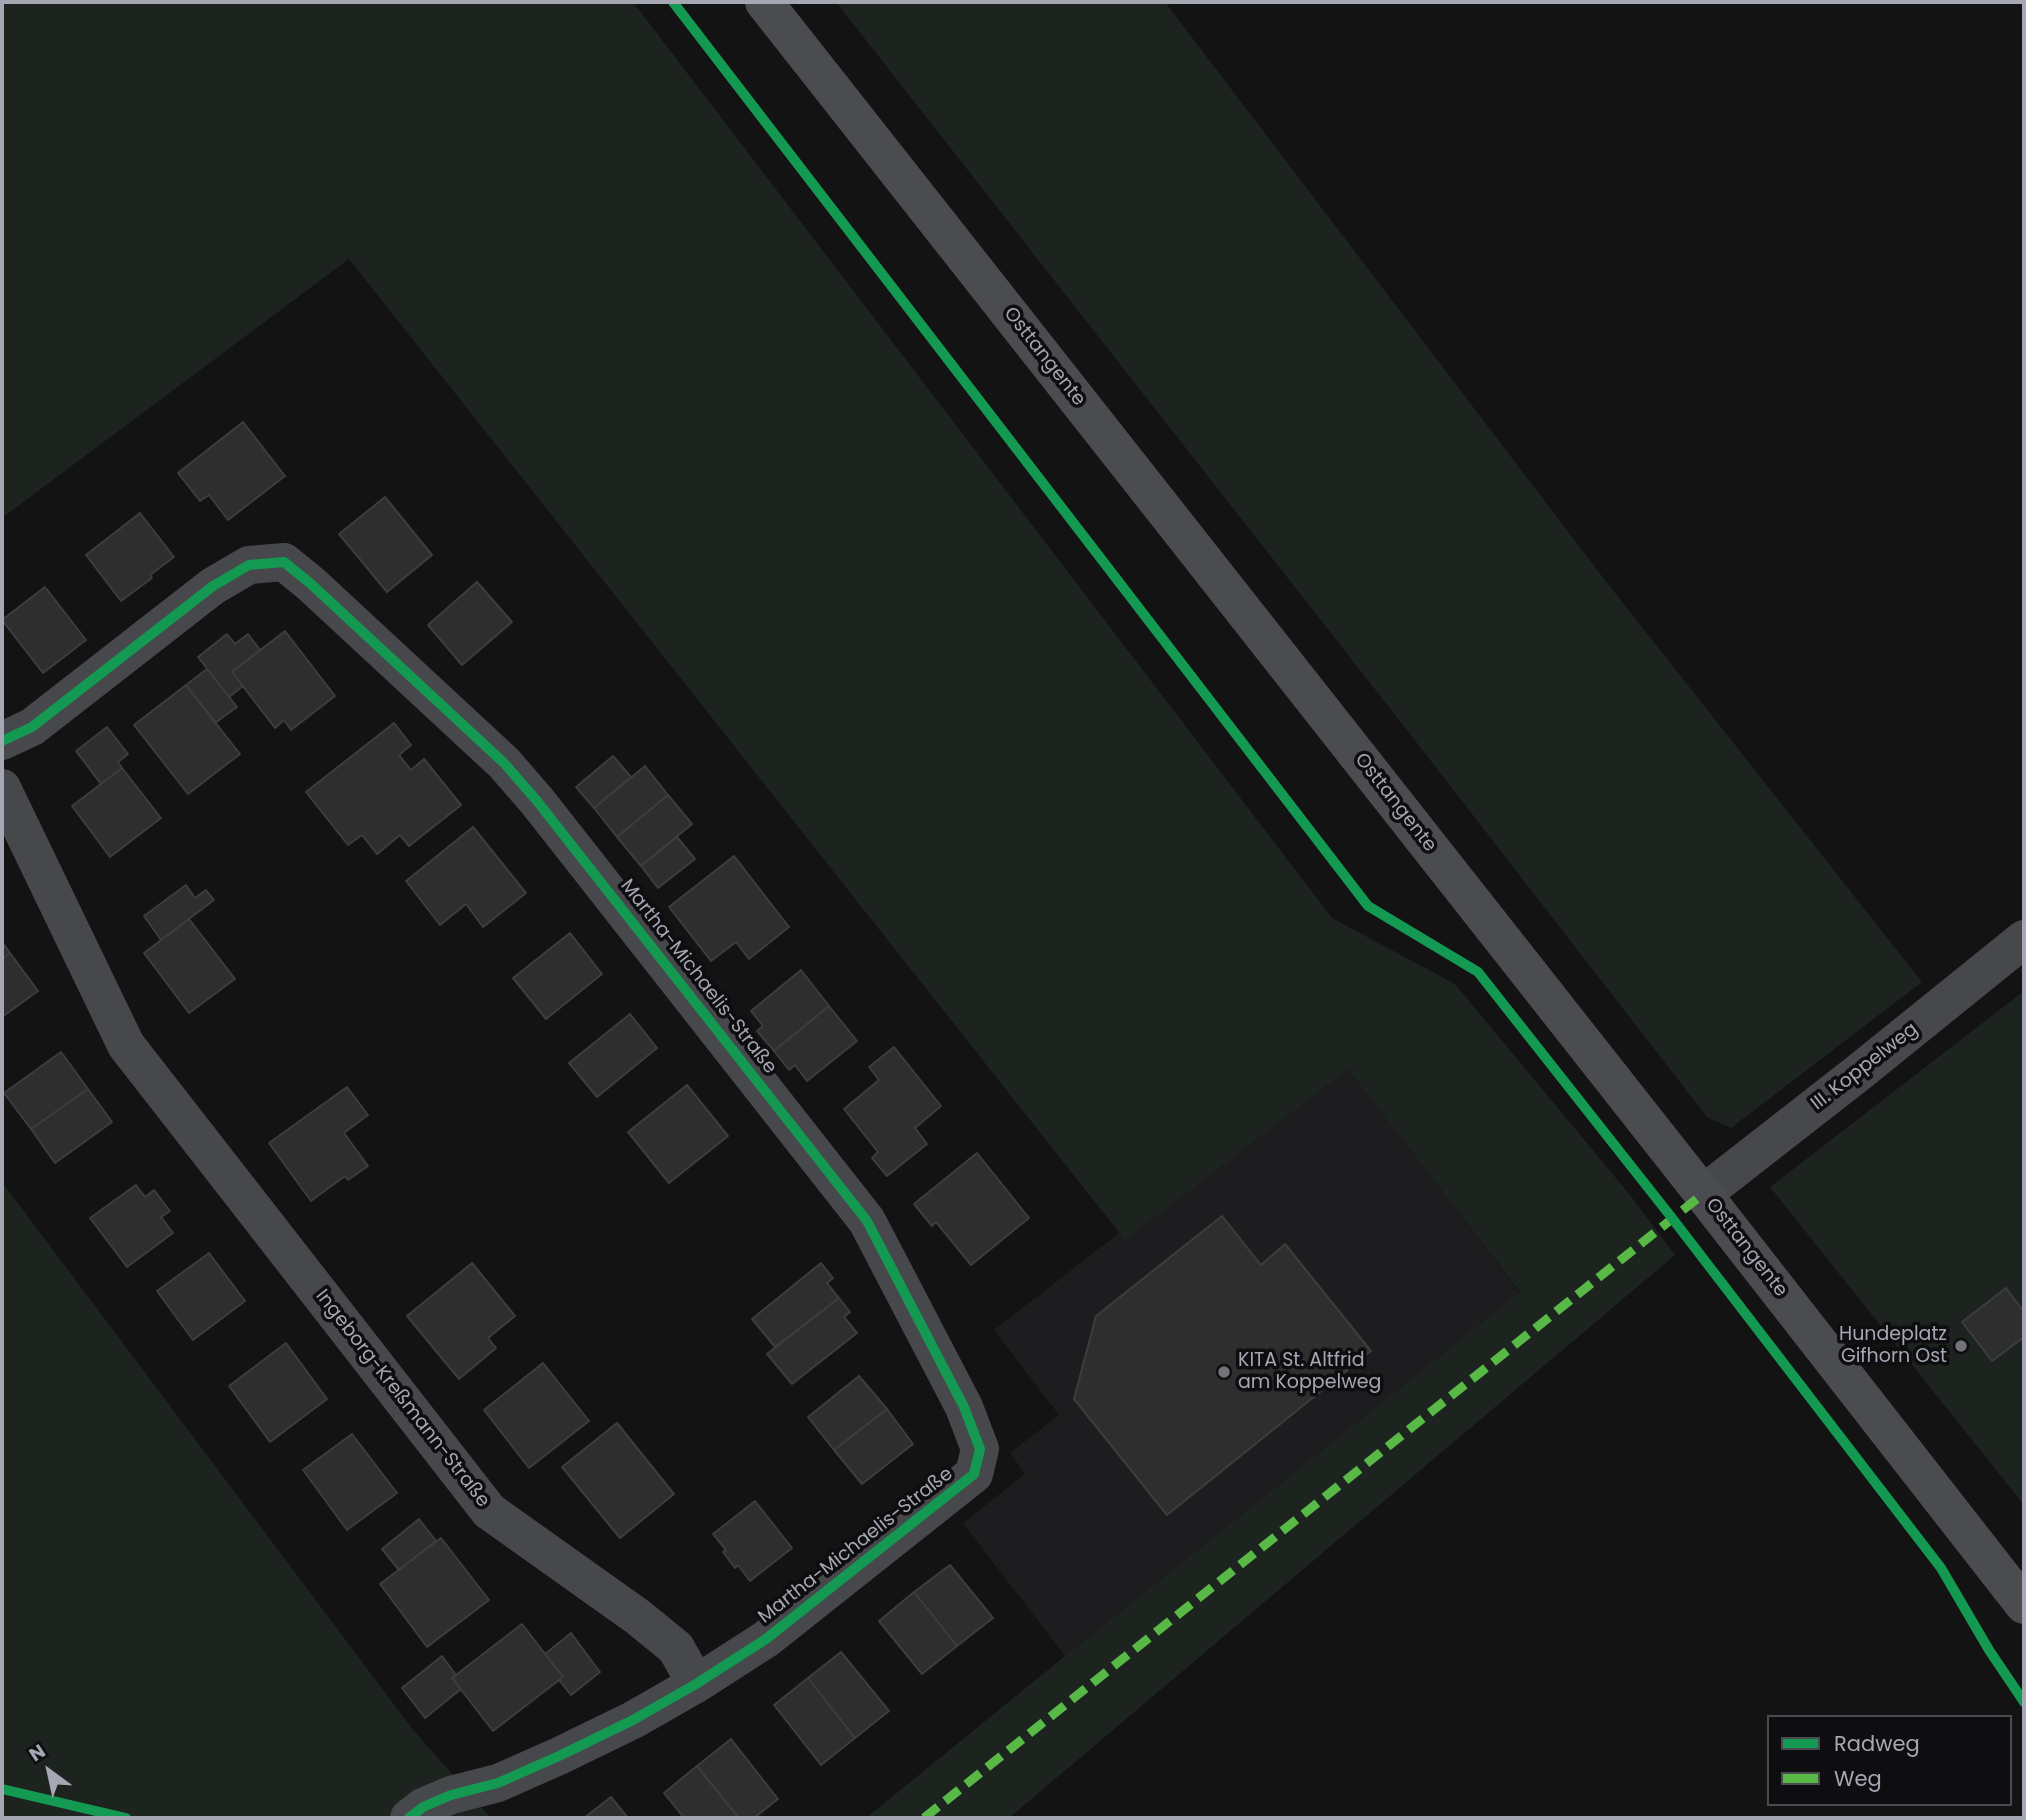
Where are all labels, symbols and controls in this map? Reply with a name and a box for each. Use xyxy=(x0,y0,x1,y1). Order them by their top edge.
street label: Osttangente xyxy=(998,303,1090,411)
street label: Osttangente xyxy=(1349,749,1441,857)
street label: Martha-Michaelis-Straße xyxy=(615,875,781,1079)
street label: III. Koppelweg xyxy=(1807,1018,1923,1116)
street label: Osttangente xyxy=(1700,1194,1792,1302)
street label: Ingeborg-Kreßmann-Straße xyxy=(310,1286,494,1512)
place label: Hundeplatz Gifhorn Ost xyxy=(1839,1324,1947,1368)
marker: Hundeplatz Gifhorn Ost xyxy=(1953,1338,1969,1354)
place label: KITA St. Altfrid am Koppelweg xyxy=(1238,1350,1381,1394)
marker: KITA St. Altfrid am Koppelweg xyxy=(1216,1364,1232,1380)
street label: Martha-Michaelis-Straße xyxy=(754,1463,958,1629)
legend xyxy=(1767,1715,2012,1806)
text: Radweg xyxy=(1834,1729,1920,1758)
north arrow xyxy=(14,1736,84,1806)
text: N xyxy=(24,1738,51,1768)
text: Weg xyxy=(1834,1764,1882,1793)

